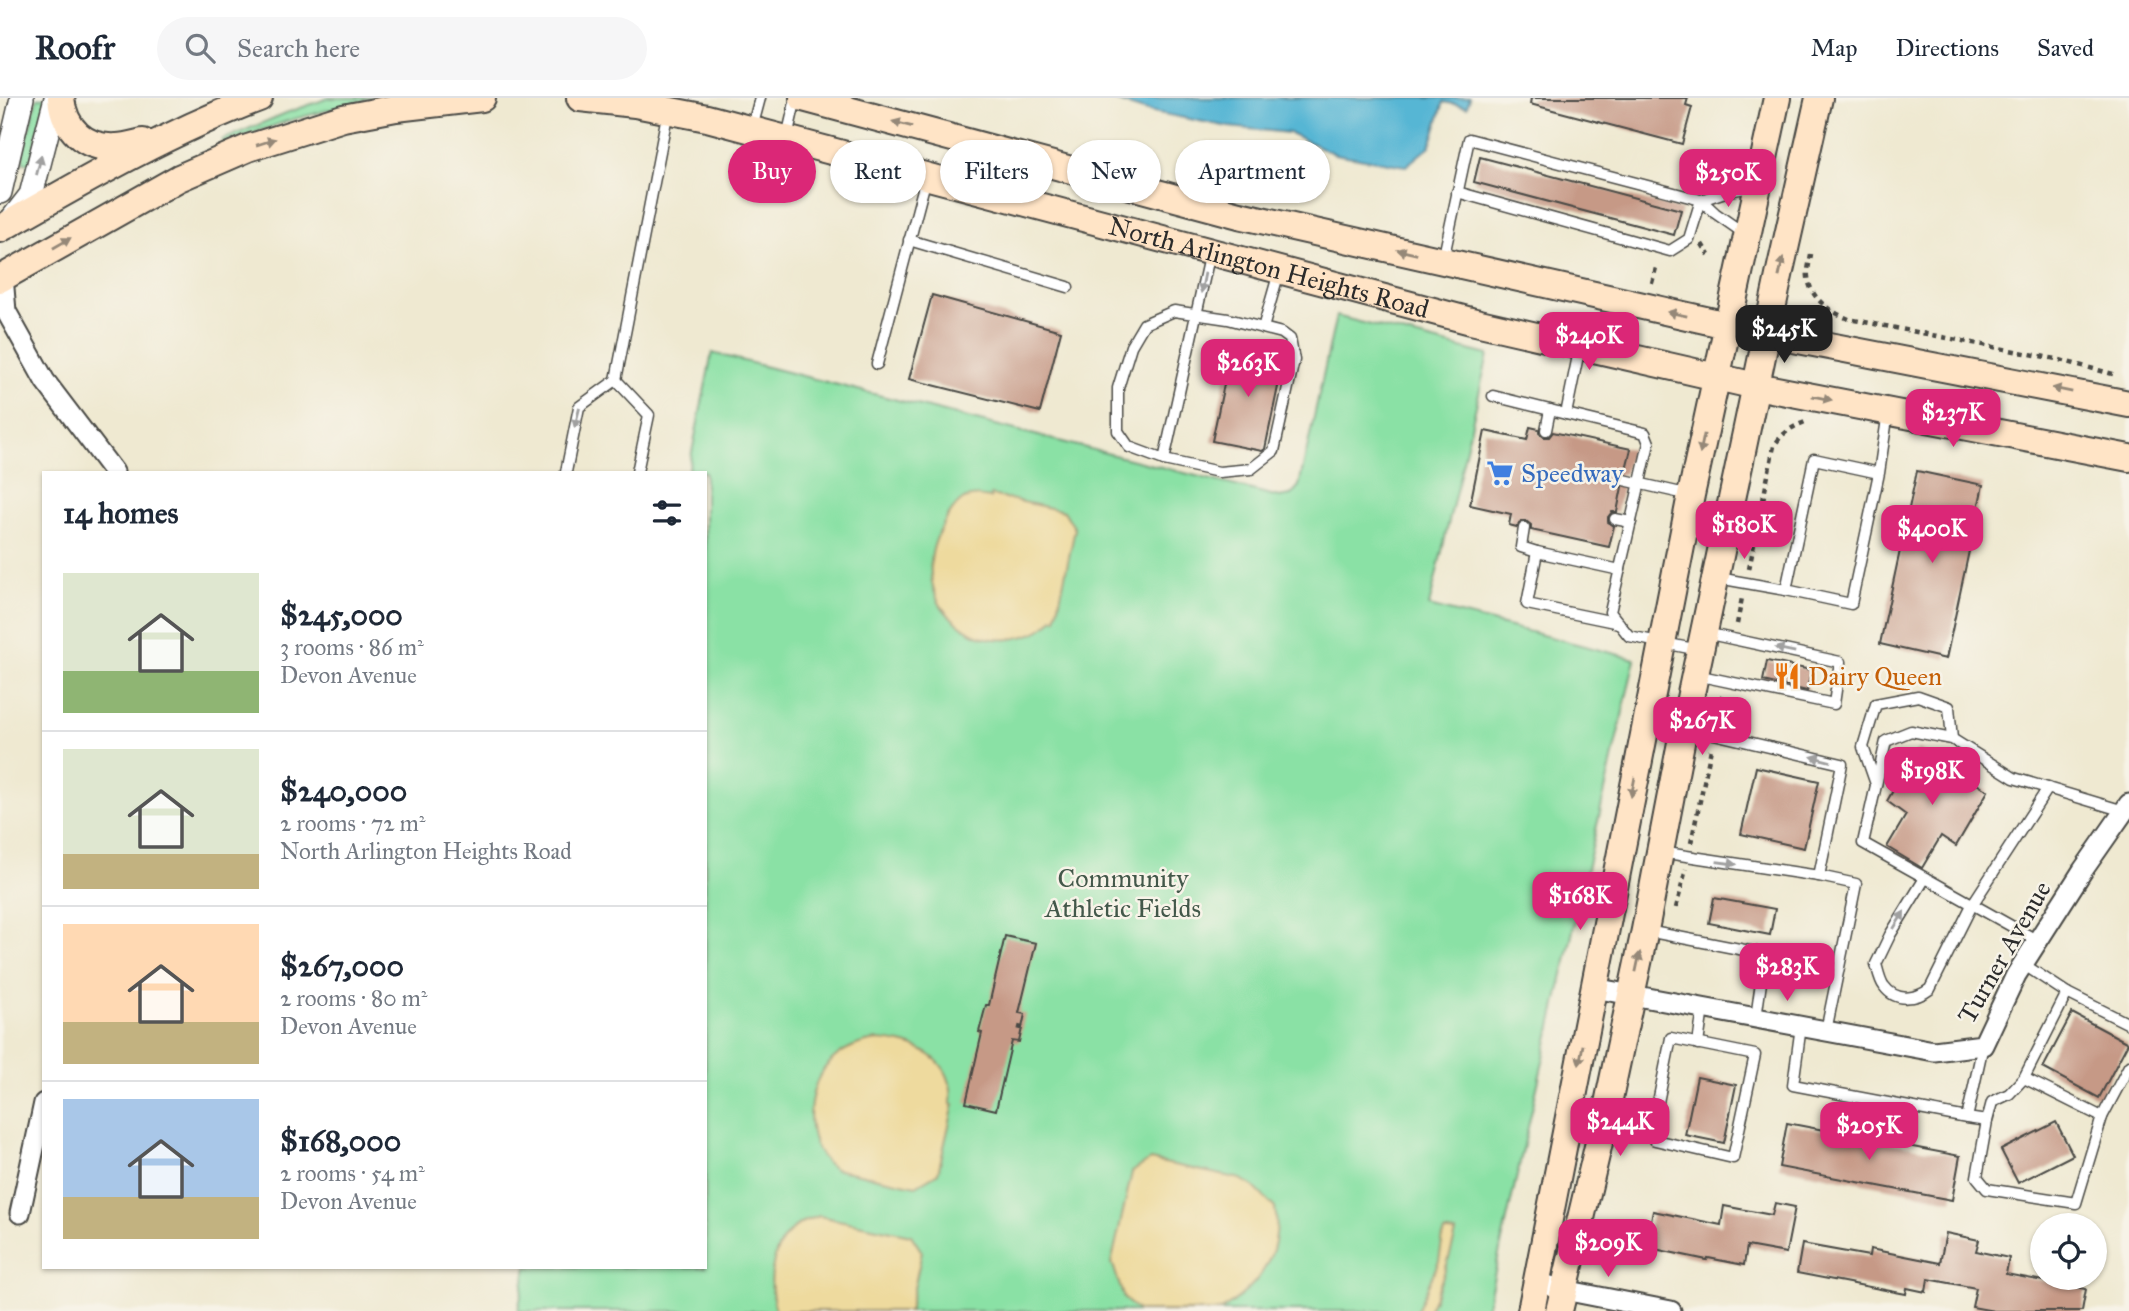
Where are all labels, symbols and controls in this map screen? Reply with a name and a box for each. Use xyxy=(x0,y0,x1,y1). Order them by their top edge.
search box xyxy=(157,17,647,80)
text: Roofr xyxy=(35,28,115,68)
icon: search xyxy=(181,29,219,67)
text: Search here xyxy=(237,32,360,64)
text: Map xyxy=(1811,33,1858,63)
text: Directions xyxy=(1896,33,1999,63)
text: Saved xyxy=(2037,33,2094,63)
one-way arrow xyxy=(890,118,912,129)
one-way arrow xyxy=(255,136,276,147)
chip: Buy xyxy=(728,140,816,203)
chip: Rent xyxy=(830,140,926,203)
chip: Filters xyxy=(940,140,1053,203)
chip: New xyxy=(1067,140,1161,203)
chip: Apartment xyxy=(1175,140,1330,203)
pin: $250K xyxy=(1679,150,1777,209)
one-way arrow xyxy=(34,154,45,176)
text: $250K xyxy=(1695,158,1761,186)
street label: North Arlington Heights Road xyxy=(1105,209,1432,325)
one-way arrow xyxy=(53,237,72,249)
one-way arrow xyxy=(1396,247,1418,258)
one-way arrow xyxy=(1776,256,1787,278)
one-way arrow xyxy=(1198,272,1209,294)
pin: $245K xyxy=(1735,306,1833,365)
one-way arrow xyxy=(1666,308,1688,319)
pin: $240K xyxy=(1540,313,1638,372)
text: $245K xyxy=(1752,314,1816,342)
text: $240K xyxy=(1555,321,1623,349)
pin: $263K xyxy=(1199,340,1297,399)
text: $263K xyxy=(1217,348,1279,376)
one-way arrow xyxy=(2051,385,2073,396)
pin: $237K xyxy=(1904,390,2002,449)
one-way arrow xyxy=(1811,393,1833,404)
text: $237K xyxy=(1922,398,1984,426)
one-way arrow xyxy=(571,407,582,429)
one-way arrow xyxy=(1697,433,1708,455)
place label: Speedway xyxy=(1521,457,1624,489)
supermarket icon: Speedway xyxy=(1485,458,1515,488)
icon: filters xyxy=(648,494,686,532)
text: 14 homes xyxy=(63,495,178,531)
pin: $180K xyxy=(1695,502,1793,561)
pin: $400K xyxy=(1883,505,1981,565)
text: $180K xyxy=(1712,510,1776,538)
text: $400K xyxy=(1897,514,1967,542)
text: $245,000 xyxy=(280,597,403,633)
icon: home xyxy=(119,601,203,685)
text: 3 rooms · 86 m² xyxy=(280,633,424,661)
one-way arrow xyxy=(1774,645,1796,656)
place label: Dairy Queen xyxy=(1808,660,1942,692)
text: Devon Avenue xyxy=(280,661,417,689)
restaurant icon: Dairy Queen xyxy=(1772,661,1802,691)
pin: $267K xyxy=(1653,698,1751,757)
text: $267K xyxy=(1669,706,1735,734)
pin: $198K xyxy=(1883,748,1981,807)
one-way arrow xyxy=(1810,753,1832,764)
text: $198K xyxy=(1900,756,1964,784)
text: $240,000 xyxy=(280,773,407,809)
one-way arrow xyxy=(1627,776,1638,798)
icon: home xyxy=(119,777,203,861)
text: 2 rooms · 72 m² xyxy=(280,809,425,837)
text: North Arlington Heights Road xyxy=(280,837,572,865)
one-way arrow xyxy=(1716,857,1738,868)
park label: Community Athletic Fields xyxy=(1044,862,1201,924)
pin: $168K xyxy=(1531,872,1629,932)
street label: Turner Avenue xyxy=(1950,875,2058,1029)
text: $168K xyxy=(1548,881,1612,909)
one-way arrow xyxy=(1892,911,1905,930)
pin: $283K xyxy=(1738,944,1836,1003)
text: $267,000 xyxy=(280,948,404,984)
one-way arrow xyxy=(1633,951,1644,973)
icon: home xyxy=(119,952,203,1036)
text: $283K xyxy=(1756,952,1818,980)
text: 2 rooms · 80 m² xyxy=(280,984,427,1012)
text: Devon Avenue xyxy=(280,1012,417,1040)
one-way arrow xyxy=(1575,1044,1586,1066)
pin: $244K xyxy=(1571,1098,1669,1158)
pin: $205K xyxy=(1820,1102,1918,1162)
text: $244K xyxy=(1586,1107,1654,1135)
text: $205K xyxy=(1836,1111,1902,1139)
text: $168,000 xyxy=(280,1123,401,1159)
icon: home xyxy=(119,1127,203,1211)
text: 2 rooms · 54 m² xyxy=(280,1159,425,1187)
text: Devon Avenue xyxy=(280,1187,417,1215)
map controls xyxy=(2030,1213,2107,1290)
button: locate xyxy=(2030,1213,2107,1290)
pin: $209K xyxy=(1559,1220,1657,1279)
text: $209K xyxy=(1574,1228,1642,1256)

